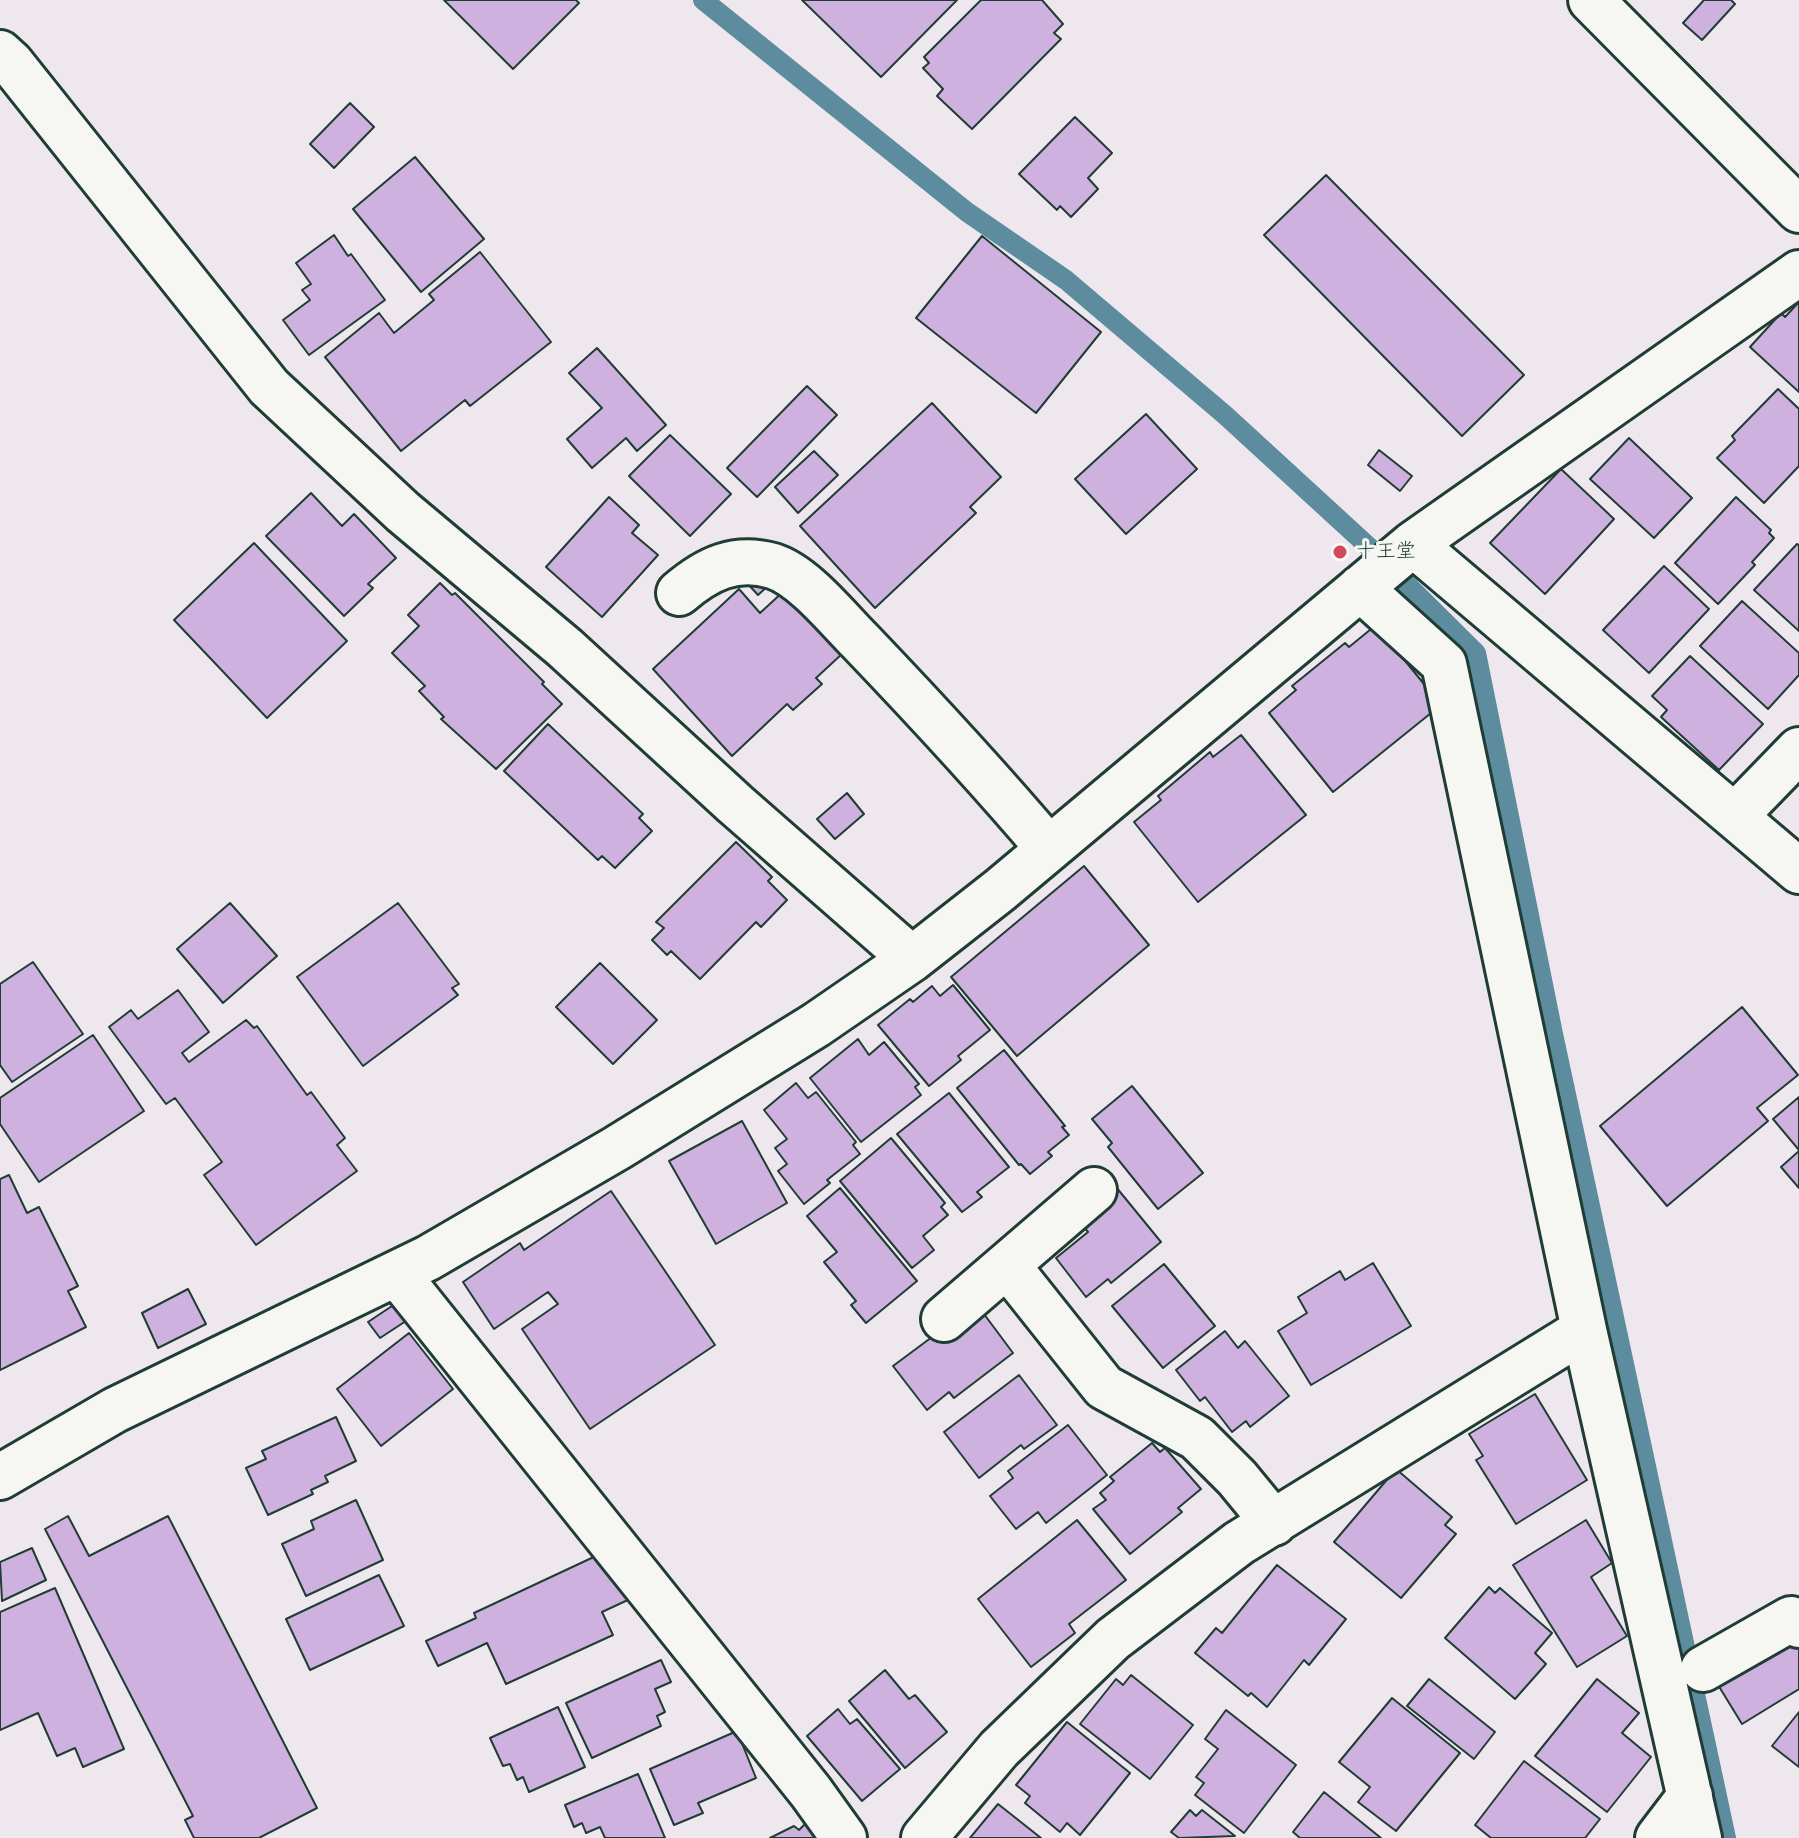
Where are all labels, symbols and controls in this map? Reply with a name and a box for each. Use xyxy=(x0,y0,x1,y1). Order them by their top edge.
place label: 十王堂 xyxy=(1356,540,1416,564)
marker: 十王堂 xyxy=(1331,543,1349,561)

